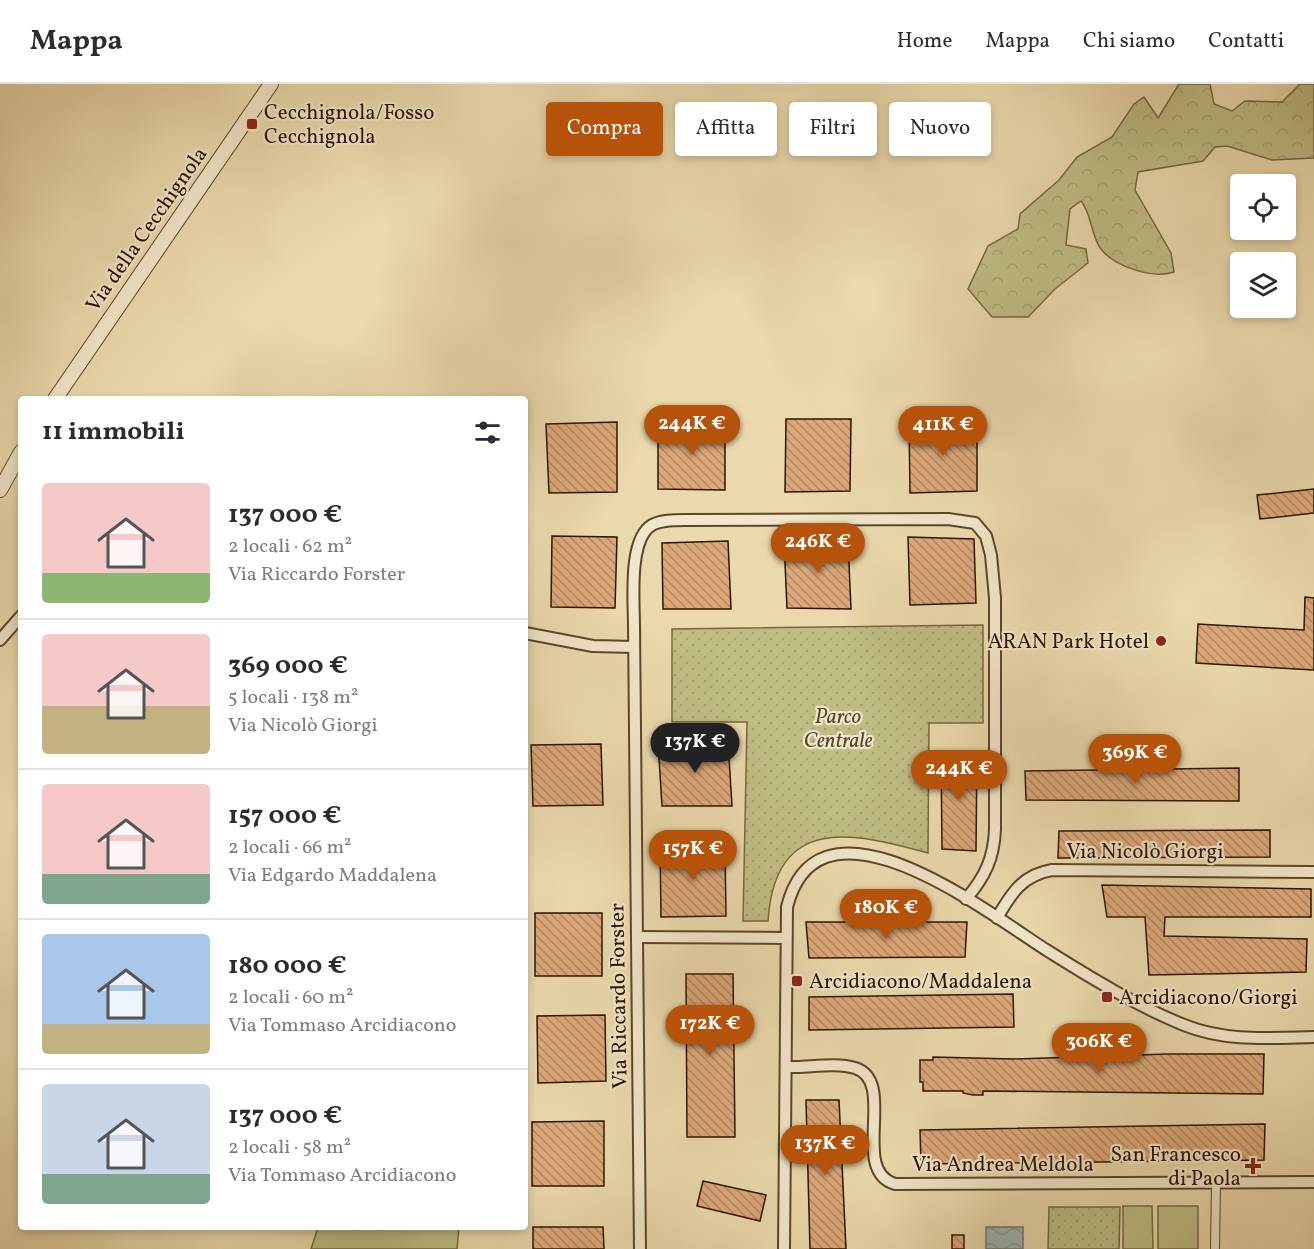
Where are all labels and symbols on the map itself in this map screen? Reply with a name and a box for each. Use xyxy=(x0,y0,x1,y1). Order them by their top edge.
place label: Cecchignola/Fosso Cecchignola xyxy=(264,99,434,152)
marker: Cecchignola/Fosso Cecchignola xyxy=(245,117,259,131)
street label: Via della Cecchignola xyxy=(79,142,215,318)
pin: 244K € xyxy=(643,405,741,456)
pin: 411K € xyxy=(894,406,992,457)
pin: 246K € xyxy=(769,523,867,574)
place label: ARAN Park Hotel xyxy=(988,628,1149,657)
marker: ARAN Park Hotel xyxy=(1154,634,1168,648)
park label: Parco Centrale xyxy=(804,703,873,756)
pin: 137K € xyxy=(646,723,744,774)
pin: 369K € xyxy=(1086,734,1184,785)
pin: 244K € xyxy=(910,750,1008,801)
pin: 157K € xyxy=(644,830,742,881)
street label: Via Nicolò Giorgi xyxy=(1067,838,1223,867)
pin: 180K € xyxy=(837,889,935,940)
street label: Via Riccardo Forster xyxy=(603,903,636,1089)
place label: Arcidiacono/Maddalena xyxy=(809,968,1032,997)
marker: Arcidiacono/Maddalena xyxy=(790,974,804,988)
place label: Arcidiacono/Giorgi xyxy=(1119,984,1298,1013)
marker: Arcidiacono/Giorgi xyxy=(1100,990,1114,1004)
pin: 172K € xyxy=(661,1005,759,1056)
pin: 306K € xyxy=(1050,1023,1148,1074)
pin: 137K € xyxy=(776,1125,874,1176)
place label: San Francesco di Paola xyxy=(1110,1141,1241,1194)
street label: Via Andrea Meldola xyxy=(912,1151,1094,1180)
marker: San Francesco di Paola xyxy=(1246,1159,1260,1173)

